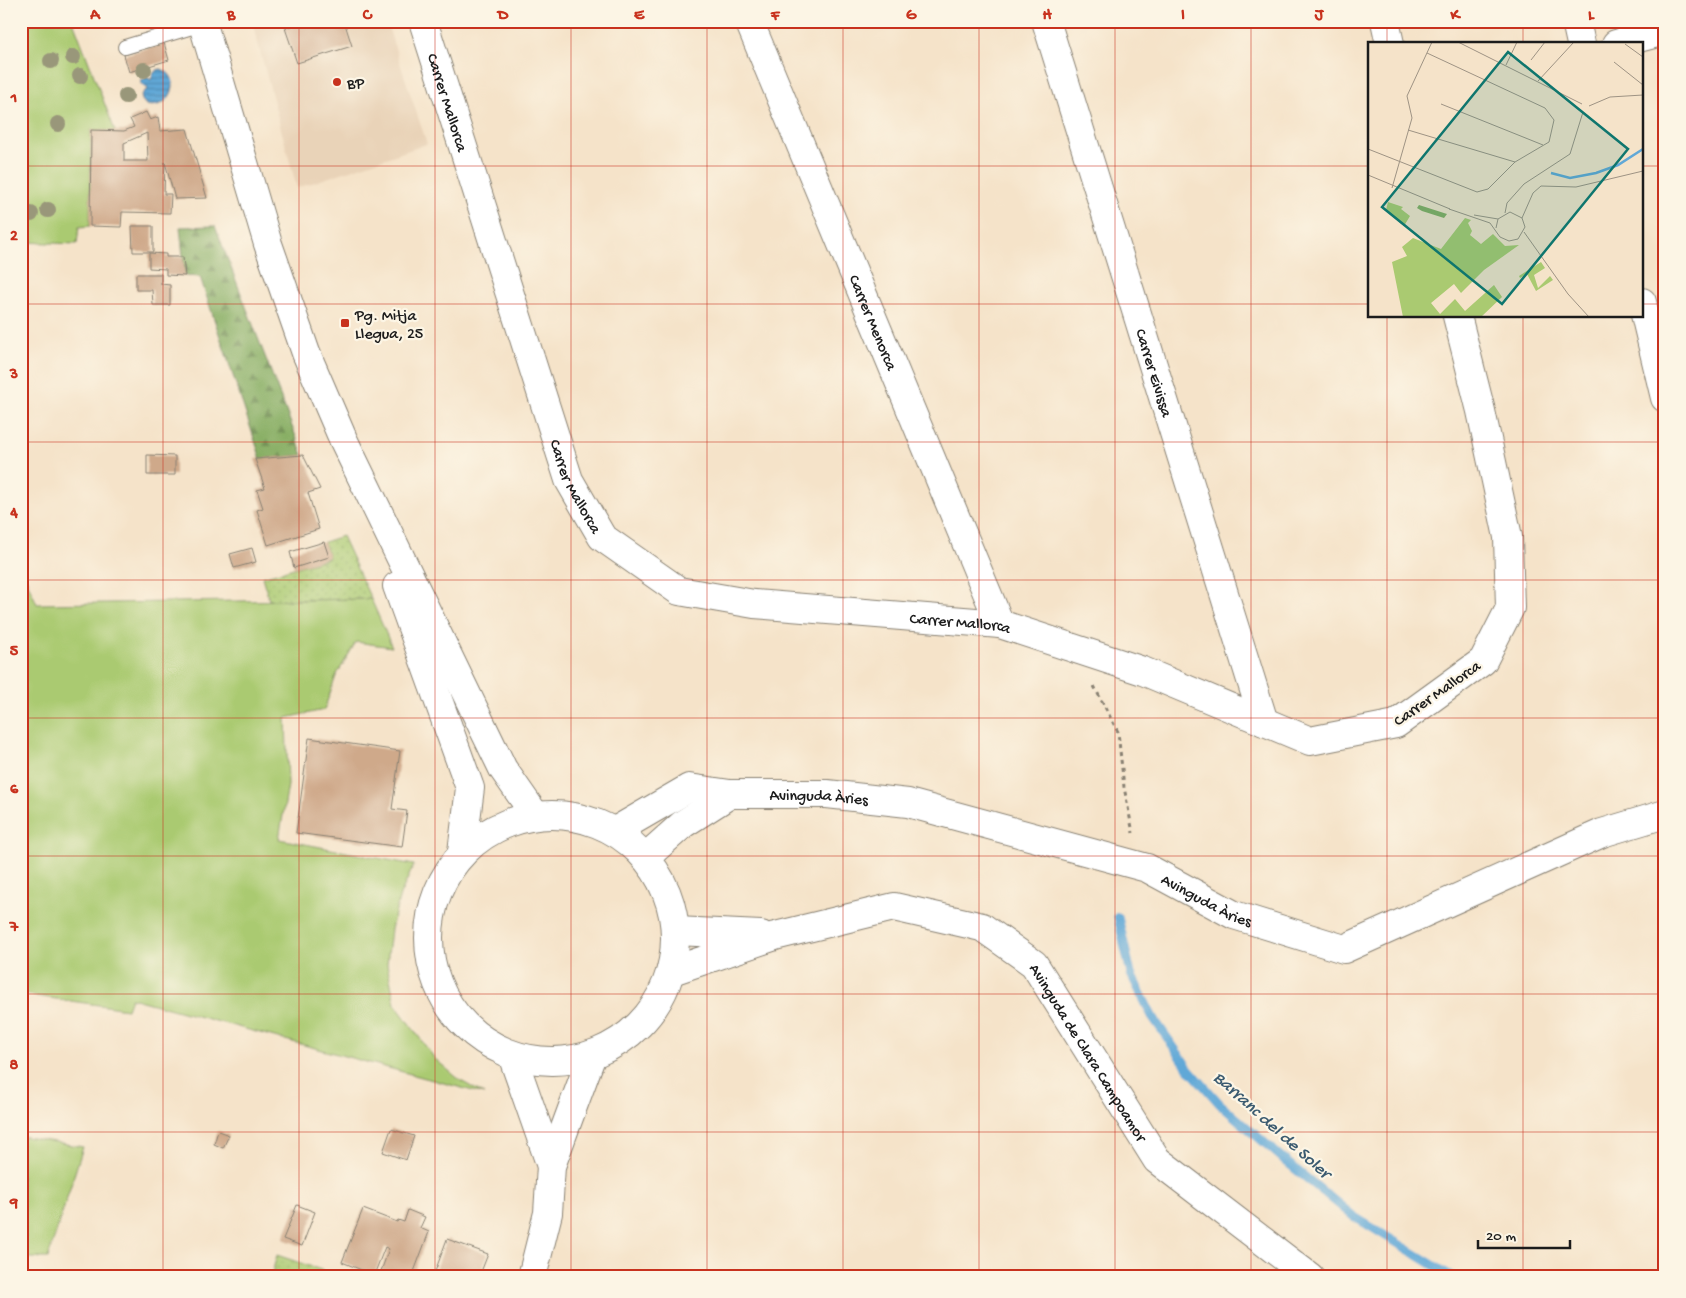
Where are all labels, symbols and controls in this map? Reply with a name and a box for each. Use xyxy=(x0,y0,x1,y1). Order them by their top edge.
text: A xyxy=(89,7,101,26)
text: B xyxy=(226,7,236,26)
text: C xyxy=(362,7,373,26)
text: D xyxy=(496,7,509,26)
text: E xyxy=(634,7,645,26)
text: F xyxy=(770,7,781,26)
text: G xyxy=(906,7,917,26)
text: H xyxy=(1042,7,1052,26)
text: I xyxy=(1181,7,1185,26)
text: J xyxy=(1314,7,1325,26)
text: K xyxy=(1450,7,1462,26)
text: L xyxy=(1588,7,1595,26)
inset map xyxy=(1368,42,1644,318)
street label: Carrer Mallorca xyxy=(421,52,470,156)
marker: BP xyxy=(331,76,343,88)
place label: BP xyxy=(346,76,364,95)
text: 1 xyxy=(10,90,17,109)
text: 2 xyxy=(10,228,18,247)
street label: Carrer Menorca xyxy=(843,273,900,375)
place label: Pg. Mitja Llegua, 25 xyxy=(354,308,423,345)
marker: Pg. Mitja Llegua, 25 xyxy=(339,317,351,329)
street label: Carrer Eivissa xyxy=(1129,327,1175,421)
text: 3 xyxy=(9,366,18,385)
street label: Carrer Mallorca xyxy=(544,438,604,539)
text: 4 xyxy=(9,505,18,524)
street label: Carrer Mallorca xyxy=(909,611,1014,640)
text: 5 xyxy=(10,643,19,662)
street label: Carrer Mallorca xyxy=(1391,657,1486,732)
text: 6 xyxy=(10,781,19,800)
street label: Avinguda Àries xyxy=(769,788,870,812)
street label: Avinguda Àries xyxy=(1157,871,1254,933)
text: 7 xyxy=(9,919,19,938)
street label: Avinguda de Clara Campoamor xyxy=(1023,961,1150,1147)
text: 8 xyxy=(10,1057,19,1076)
water label: Barranc del de Soler xyxy=(1208,1068,1337,1186)
text: 9 xyxy=(9,1195,18,1214)
scale bar xyxy=(1478,1218,1571,1250)
text: 20 m xyxy=(1486,1228,1516,1246)

